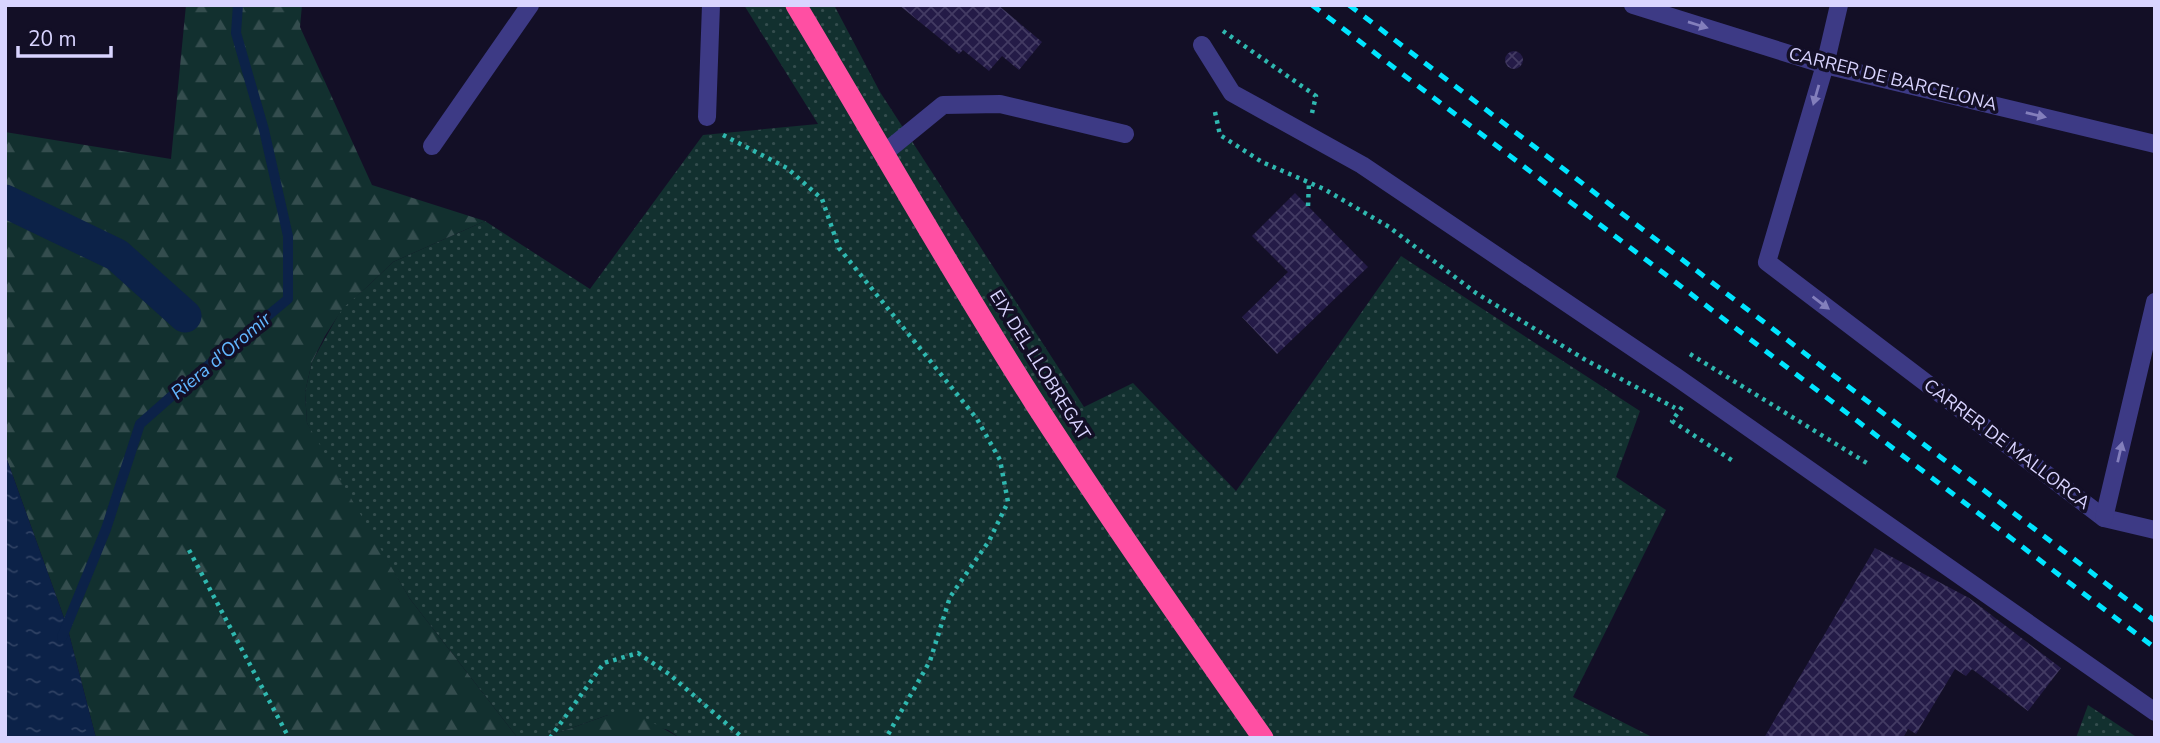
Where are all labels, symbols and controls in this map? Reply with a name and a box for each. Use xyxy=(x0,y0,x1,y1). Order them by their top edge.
scale bar xyxy=(18,14,110,58)
one-way arrow xyxy=(1688,21,1709,31)
text: 20 m xyxy=(28,25,77,53)
street label: CARRER DE BARCELONA xyxy=(1786,42,2000,116)
one-way arrow xyxy=(1810,85,1820,106)
one-way arrow xyxy=(2026,110,2048,121)
street label: EIX DEL LLOBREGAT xyxy=(984,285,1096,445)
one-way arrow xyxy=(1812,296,1830,310)
water label: Riera d'Oromir xyxy=(165,306,278,406)
street label: CARRER DE MALLORCA xyxy=(1919,373,2095,515)
one-way arrow xyxy=(2114,441,2125,463)

